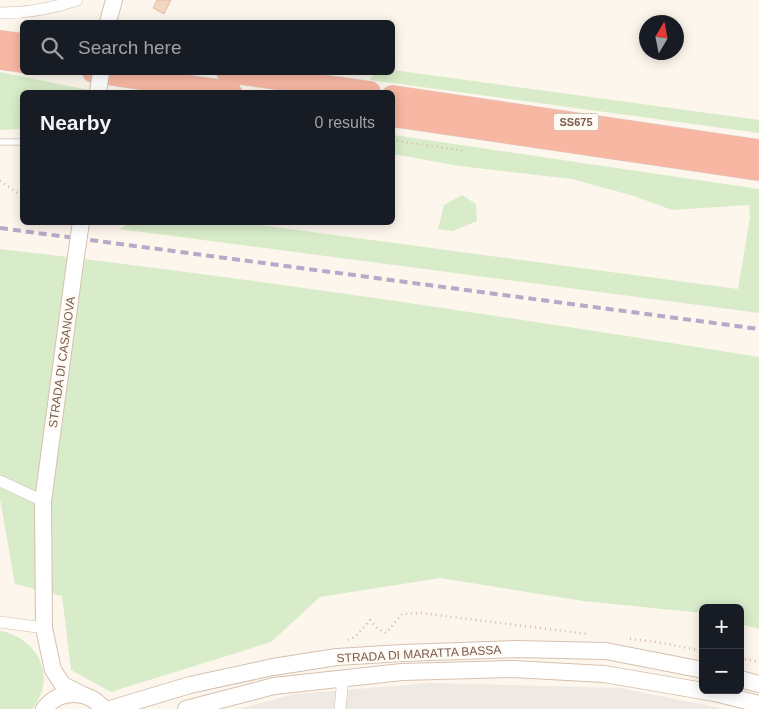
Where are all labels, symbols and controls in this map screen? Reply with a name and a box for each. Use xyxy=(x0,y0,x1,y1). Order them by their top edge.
north arrow xyxy=(639,15,684,60)
search box xyxy=(20,20,395,75)
icon: search xyxy=(38,34,66,62)
text: Search here xyxy=(78,37,182,58)
text: Nearby xyxy=(40,111,111,134)
text: 0 results xyxy=(315,114,375,131)
road number: SS675 xyxy=(554,114,598,130)
street label: STRADA DI CASANOVA xyxy=(46,295,78,429)
map controls xyxy=(699,604,744,694)
button: + xyxy=(699,604,744,649)
street label: STRADA DI MARATTA BASSA xyxy=(336,643,502,665)
button: − xyxy=(699,649,744,694)

